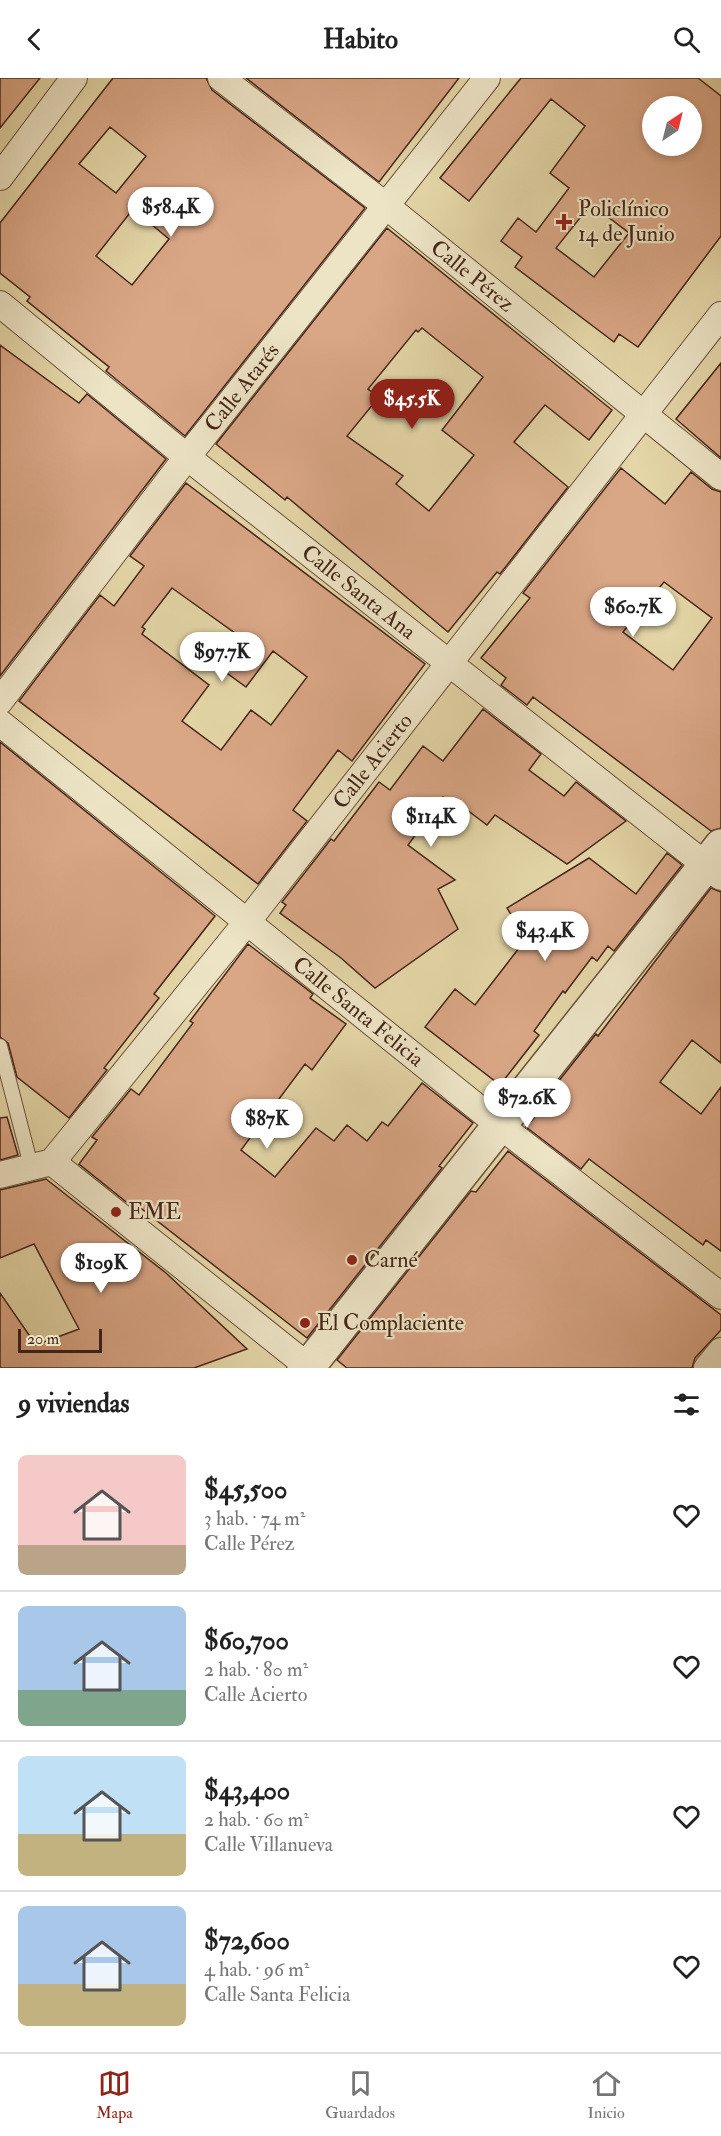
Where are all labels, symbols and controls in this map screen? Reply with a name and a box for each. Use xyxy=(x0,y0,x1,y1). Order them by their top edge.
icon: back xyxy=(18,23,51,56)
text: Habito xyxy=(323,23,398,56)
icon: search xyxy=(670,23,703,56)
north arrow xyxy=(642,96,702,156)
map controls xyxy=(642,96,702,156)
pin: $58.4K xyxy=(122,187,220,238)
text: $58.4K xyxy=(142,194,200,219)
place label: Policlínico 14 de Junio xyxy=(578,195,675,248)
marker: Policlínico 14 de Junio xyxy=(555,213,573,231)
street label: Calle Pérez xyxy=(425,234,520,318)
street label: Calle Atarés xyxy=(198,338,286,437)
pin: $45.5K xyxy=(363,379,461,430)
text: $45.5K xyxy=(384,386,440,411)
street label: Calle Santa Ana xyxy=(296,538,422,646)
pin: $60.7K xyxy=(584,587,682,638)
text: $60.7K xyxy=(604,594,662,619)
pin: $97.7K xyxy=(173,632,271,683)
text: $97.7K xyxy=(194,639,250,664)
street label: Calle Acierto xyxy=(327,708,419,815)
pin: $114K xyxy=(389,797,473,848)
text: $114K xyxy=(406,804,456,829)
pin: $43.4K xyxy=(496,911,594,962)
text: $43.4K xyxy=(516,918,574,943)
street label: Calle Santa Felicia xyxy=(287,950,431,1074)
pin: $72.6K xyxy=(478,1078,576,1129)
text: $72.6K xyxy=(498,1085,556,1110)
pin: $87K xyxy=(231,1099,303,1150)
text: $87K xyxy=(245,1106,289,1131)
place label: EME xyxy=(128,1198,181,1226)
marker: EME xyxy=(109,1205,123,1219)
pin: $109K xyxy=(59,1243,143,1294)
place label: Carné xyxy=(364,1246,419,1274)
text: $109K xyxy=(75,1250,127,1275)
marker: Carné xyxy=(345,1253,359,1267)
place label: El Complaciente xyxy=(317,1309,464,1338)
marker: El Complaciente xyxy=(298,1316,312,1330)
scale bar xyxy=(18,1326,102,1354)
text: 20 m xyxy=(27,1329,59,1349)
text: 9 viviendas xyxy=(18,1388,129,1420)
icon: filters xyxy=(670,1388,703,1421)
text: $45,500 xyxy=(204,1474,287,1506)
icon: home xyxy=(66,1479,138,1551)
icon: heart xyxy=(670,1499,703,1532)
text: 3 hab. · 74 m² xyxy=(204,1506,305,1531)
text: Calle Pérez xyxy=(204,1531,295,1556)
text: $60,700 xyxy=(204,1625,289,1657)
icon: home xyxy=(66,1630,138,1702)
icon: heart xyxy=(670,1650,703,1683)
text: 2 hab. · 80 m² xyxy=(204,1657,308,1682)
text: Calle Acierto xyxy=(204,1682,307,1707)
text: $43,400 xyxy=(204,1775,290,1807)
icon: home xyxy=(66,1780,138,1852)
icon: heart xyxy=(670,1800,703,1833)
text: 2 hab. · 60 m² xyxy=(204,1807,309,1832)
text: Calle Villanueva xyxy=(204,1832,333,1857)
text: $72,600 xyxy=(204,1925,290,1957)
icon: home xyxy=(66,1930,138,2002)
icon: heart xyxy=(670,1950,703,1983)
text: 4 hab. · 96 m² xyxy=(204,1957,309,1982)
text: Calle Santa Felicia xyxy=(204,1982,350,2007)
tab: Mapa xyxy=(96,2067,133,2123)
tab: Guardados xyxy=(325,2067,395,2123)
tab: Inicio xyxy=(588,2067,625,2123)

